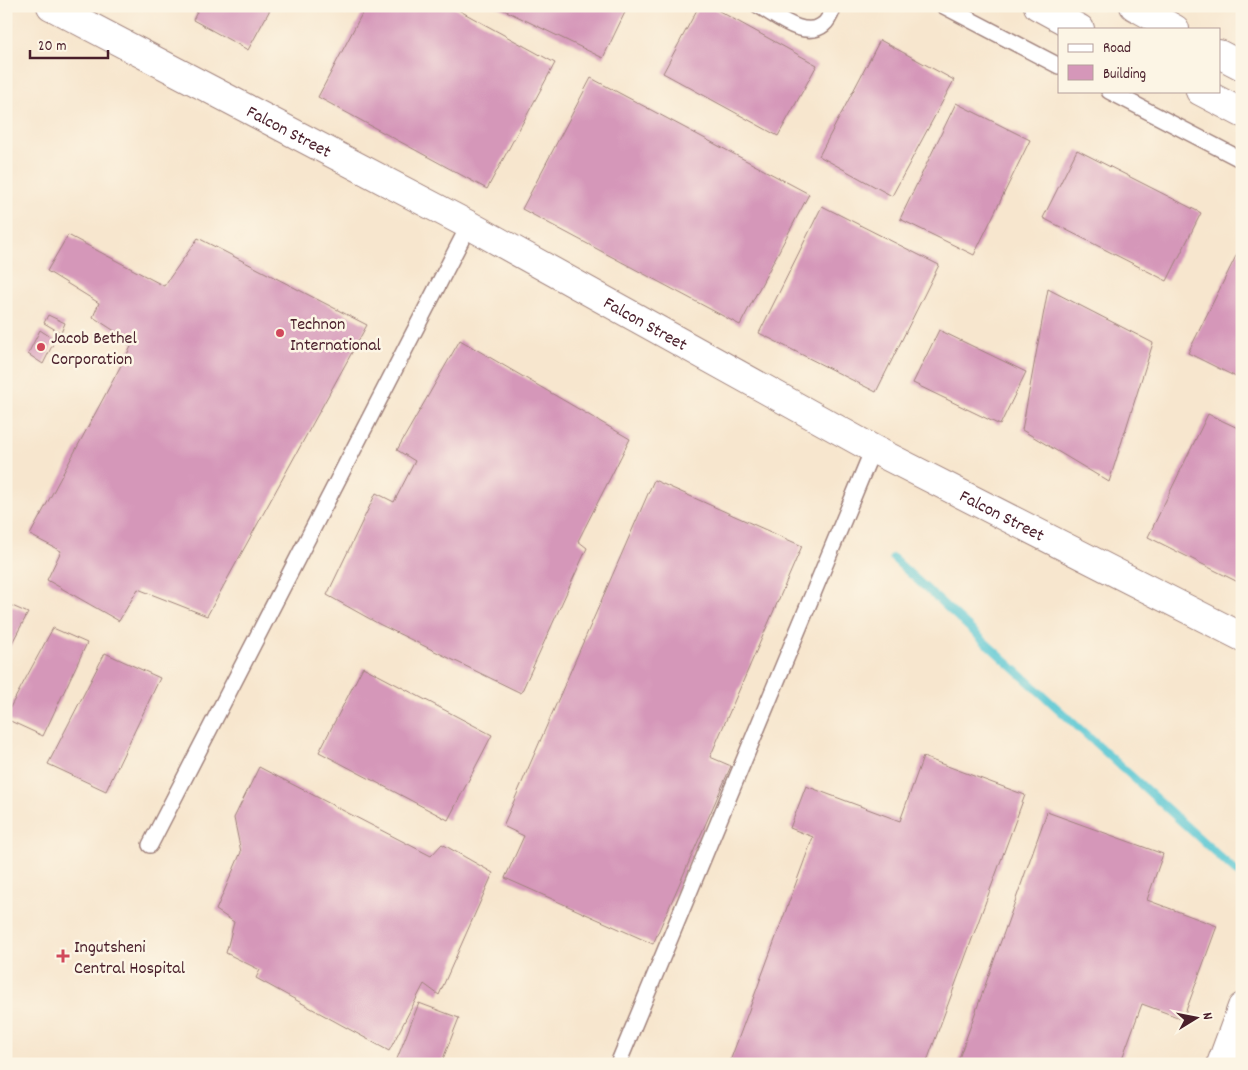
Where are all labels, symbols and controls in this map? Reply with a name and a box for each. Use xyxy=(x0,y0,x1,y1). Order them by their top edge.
scale bar xyxy=(30,28,108,60)
legend xyxy=(1058,28,1220,92)
text: 20 m xyxy=(38,36,66,58)
text: Road xyxy=(1103,38,1131,60)
text: Building xyxy=(1103,64,1146,86)
street label: Falcon Street xyxy=(241,101,335,166)
street label: Falcon Street xyxy=(598,292,691,359)
place label: Technon International xyxy=(290,313,382,359)
place label: Jacob Bethel Corporation xyxy=(51,327,137,373)
marker: Technon International xyxy=(274,327,286,339)
marker: Jacob Bethel Corporation xyxy=(35,341,47,353)
street label: Falcon Street xyxy=(954,485,1048,549)
place label: Ingutsheni Central Hospital xyxy=(74,936,186,982)
marker: Ingutsheni Central Hospital xyxy=(56,949,70,963)
north arrow xyxy=(1170,992,1220,1042)
text: N xyxy=(1196,1011,1217,1021)

